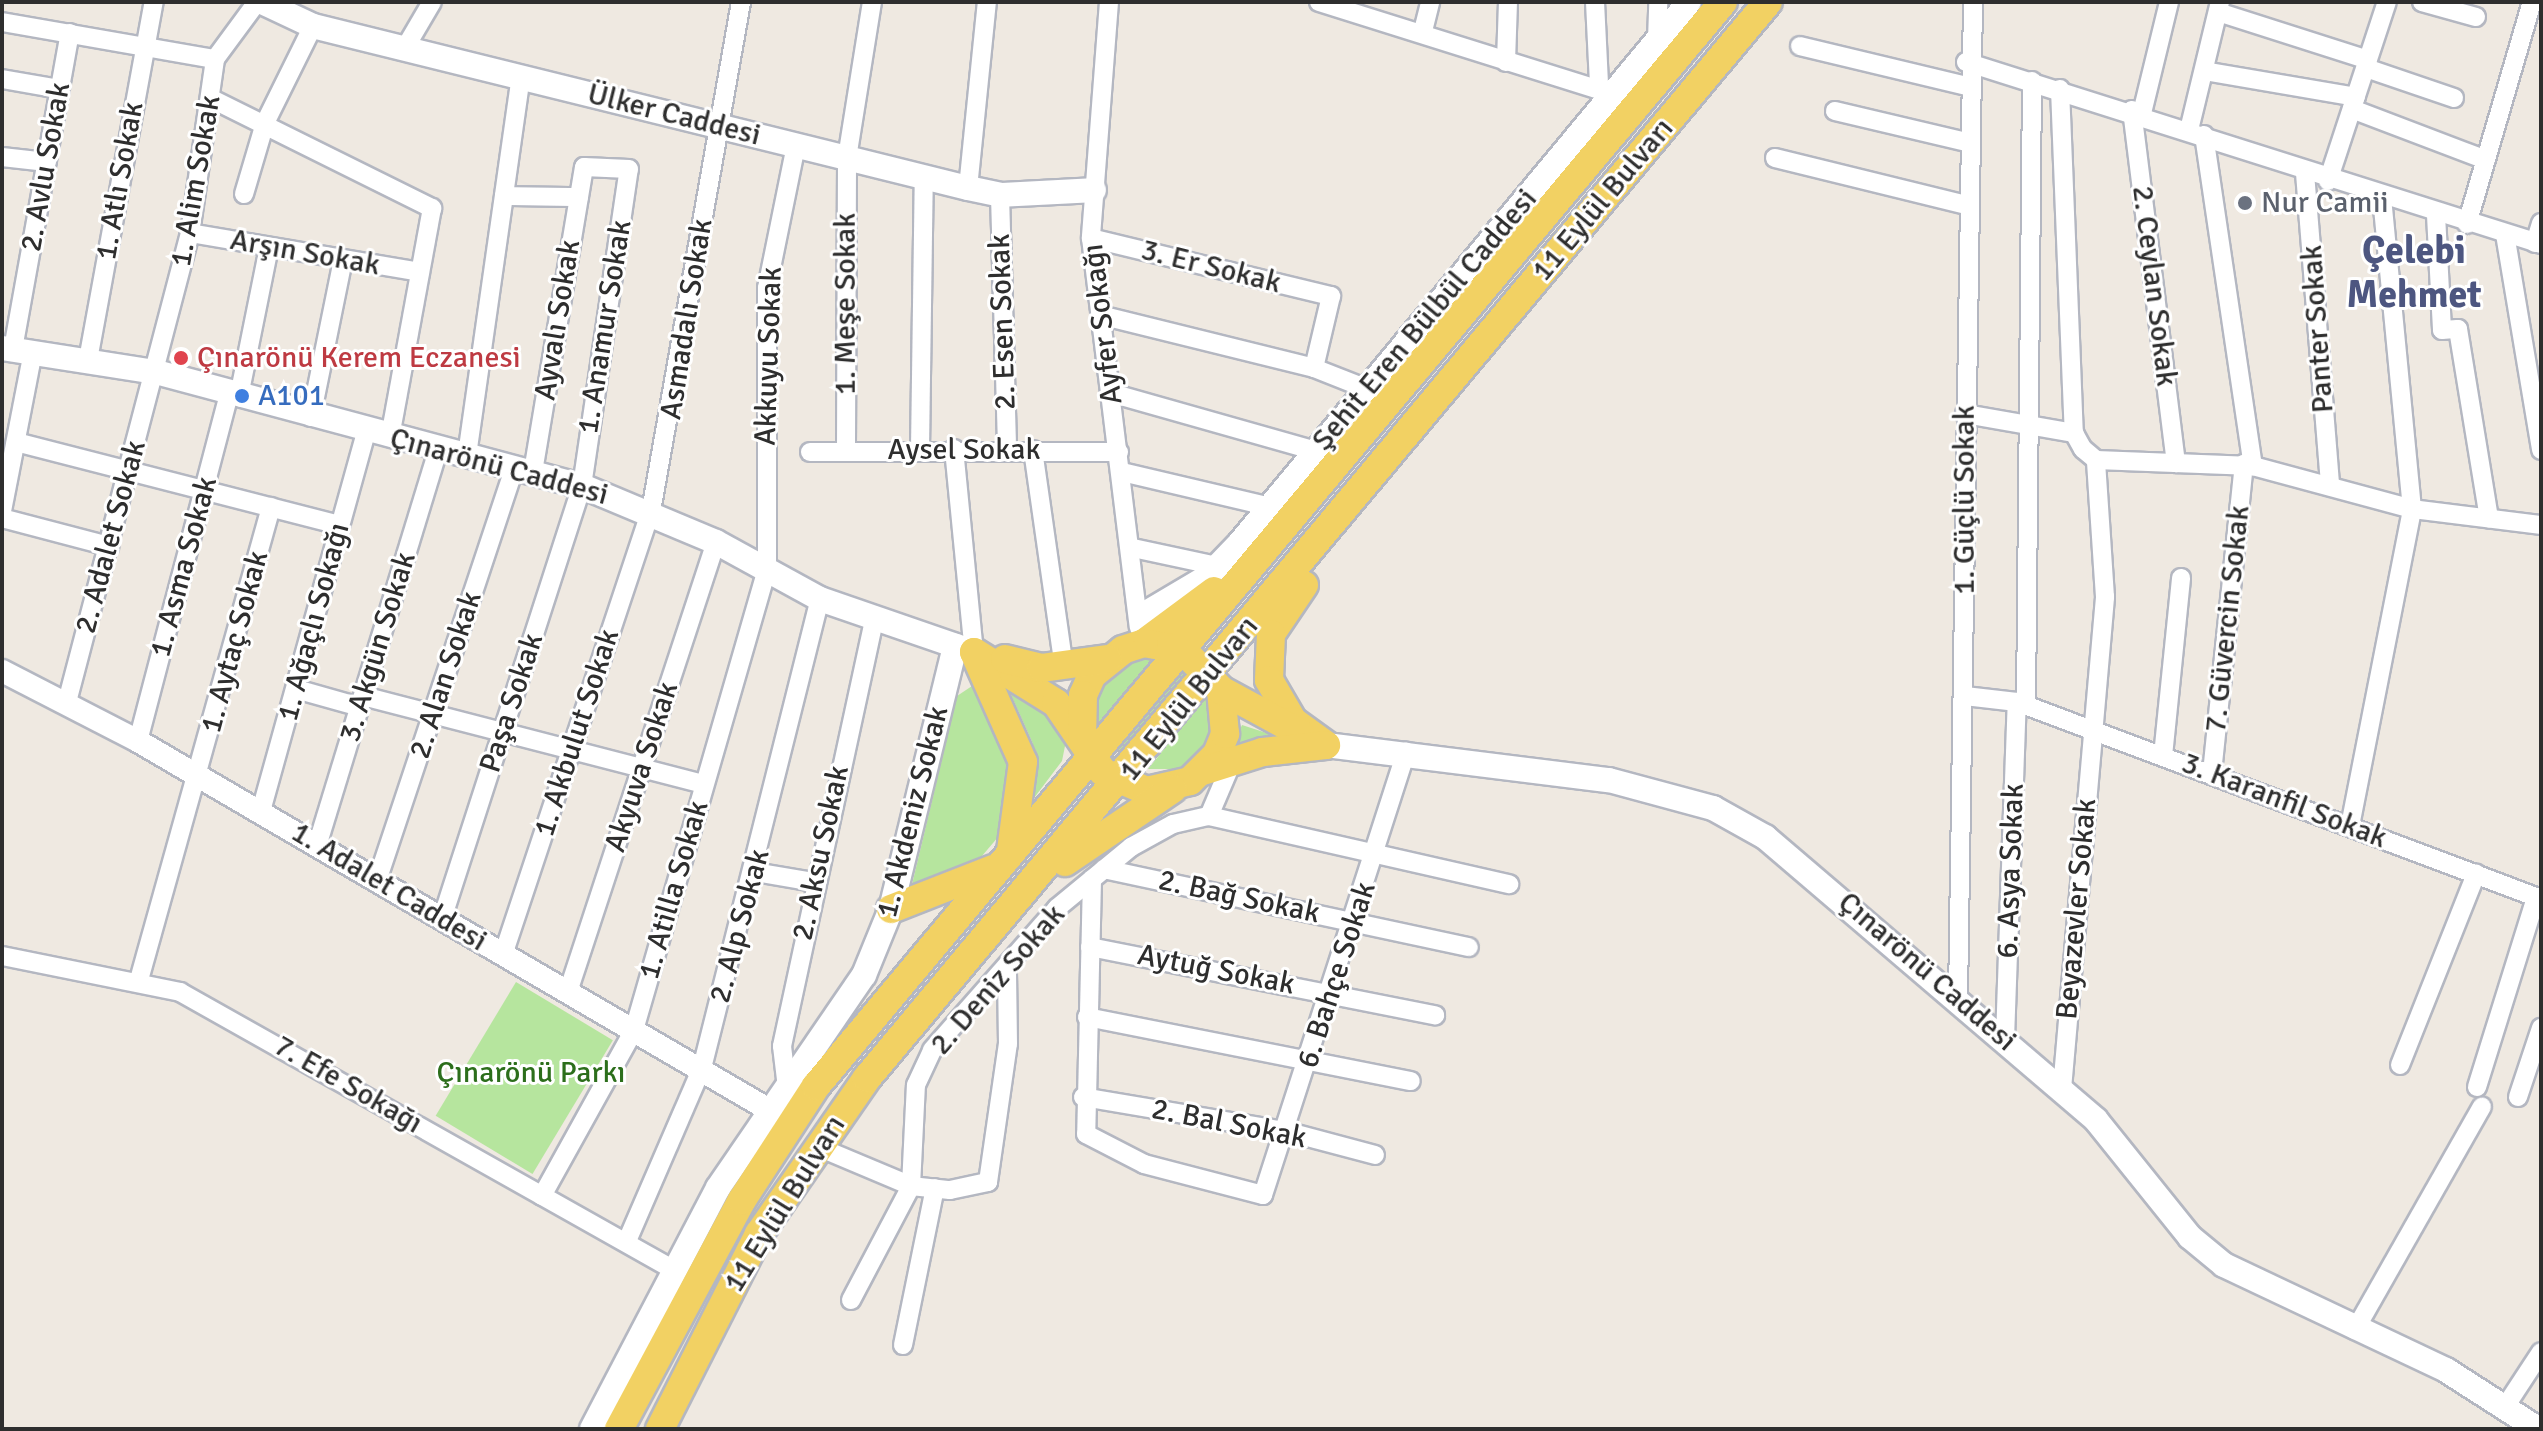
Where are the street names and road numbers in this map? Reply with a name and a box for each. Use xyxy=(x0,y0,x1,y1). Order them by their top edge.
street label: Ülker Caddesi xyxy=(584,76,764,154)
street label: 2. Avlu Sokak xyxy=(13,80,79,254)
street label: 1. Alim Sokak xyxy=(163,92,229,270)
street label: 1. Atlı Sokak xyxy=(88,99,152,263)
street label: 11 Eylül Bulvarı xyxy=(1524,111,1682,289)
street label: Şehit Eren Bülbül Caddesi xyxy=(1305,182,1545,458)
street label: 2. Ceylan Sokak xyxy=(2124,184,2184,388)
street label: 1. Meşe Sokak xyxy=(828,213,864,395)
street label: Asmadalı Sokak xyxy=(653,216,721,422)
street label: 1. Anamur Sokak xyxy=(570,217,640,437)
street label: Arşın Sokak xyxy=(227,222,383,284)
street label: 3. Er Sokak xyxy=(1137,232,1285,302)
street label: 2. Esen Sokak xyxy=(982,233,1024,411)
street label: Ayvalı Sokak xyxy=(528,237,588,403)
street label: Ayfer Sokağı xyxy=(1075,242,1131,406)
street label: Panter Sokak xyxy=(2294,244,2342,414)
street label: Akkuyu Sokak xyxy=(748,266,790,446)
street label: 1. Güçlü Sokak xyxy=(1947,405,1983,595)
street label: Çınarönü Caddesi xyxy=(386,421,612,513)
street label: Aysel Sokak xyxy=(887,432,1041,468)
street label: 2. Adalet Sokak xyxy=(68,437,154,637)
street label: 1. Asma Sokak xyxy=(143,473,225,661)
street label: 7. Güvercin Sokak xyxy=(2198,504,2258,734)
street label: 1. Ağaçlı Sokağı xyxy=(270,519,358,725)
street label: 1. Aytaç Sokak xyxy=(193,547,277,737)
street label: 3. Akgün Sokak xyxy=(332,548,424,746)
street label: 2. Alan Sokak xyxy=(402,587,490,763)
street label: 11 Eylül Bulvarı xyxy=(1112,609,1266,789)
street label: 1. Akbulut Sokak xyxy=(527,625,627,841)
street label: Paşa Sokak xyxy=(473,629,551,777)
street label: Akyuva Sokak xyxy=(598,677,686,857)
street label: 1. Akdeniz Sokak xyxy=(869,703,957,921)
street label: 3. Karanfil Sokak xyxy=(2176,745,2392,857)
street label: 2. Aksu Sokak xyxy=(785,762,857,944)
street label: 6. Asya Sokak xyxy=(1990,783,2032,959)
street label: 1. Atilla Sokak xyxy=(631,797,717,983)
street label: Beyazevler Sokak xyxy=(2049,797,2105,1021)
street label: 1. Adalet Caddesi xyxy=(285,814,493,960)
street label: 2. Alp Sokak xyxy=(702,845,778,1007)
street label: 2. Bağ Sokak xyxy=(1155,862,1323,932)
street label: 6. Bahçe Sokak xyxy=(1290,877,1384,1073)
street label: Çınarönü Caddesi xyxy=(1831,885,2023,1059)
street label: 2. Deniz Sokak xyxy=(923,898,1073,1062)
street label: Aytuğ Sokak xyxy=(1134,937,1298,1003)
street label: 7. Efe Sokağı xyxy=(267,1028,429,1142)
street label: 2. Bal Sokak xyxy=(1148,1091,1310,1157)
street label: 11 Eylül Bulvarı xyxy=(716,1109,854,1299)

